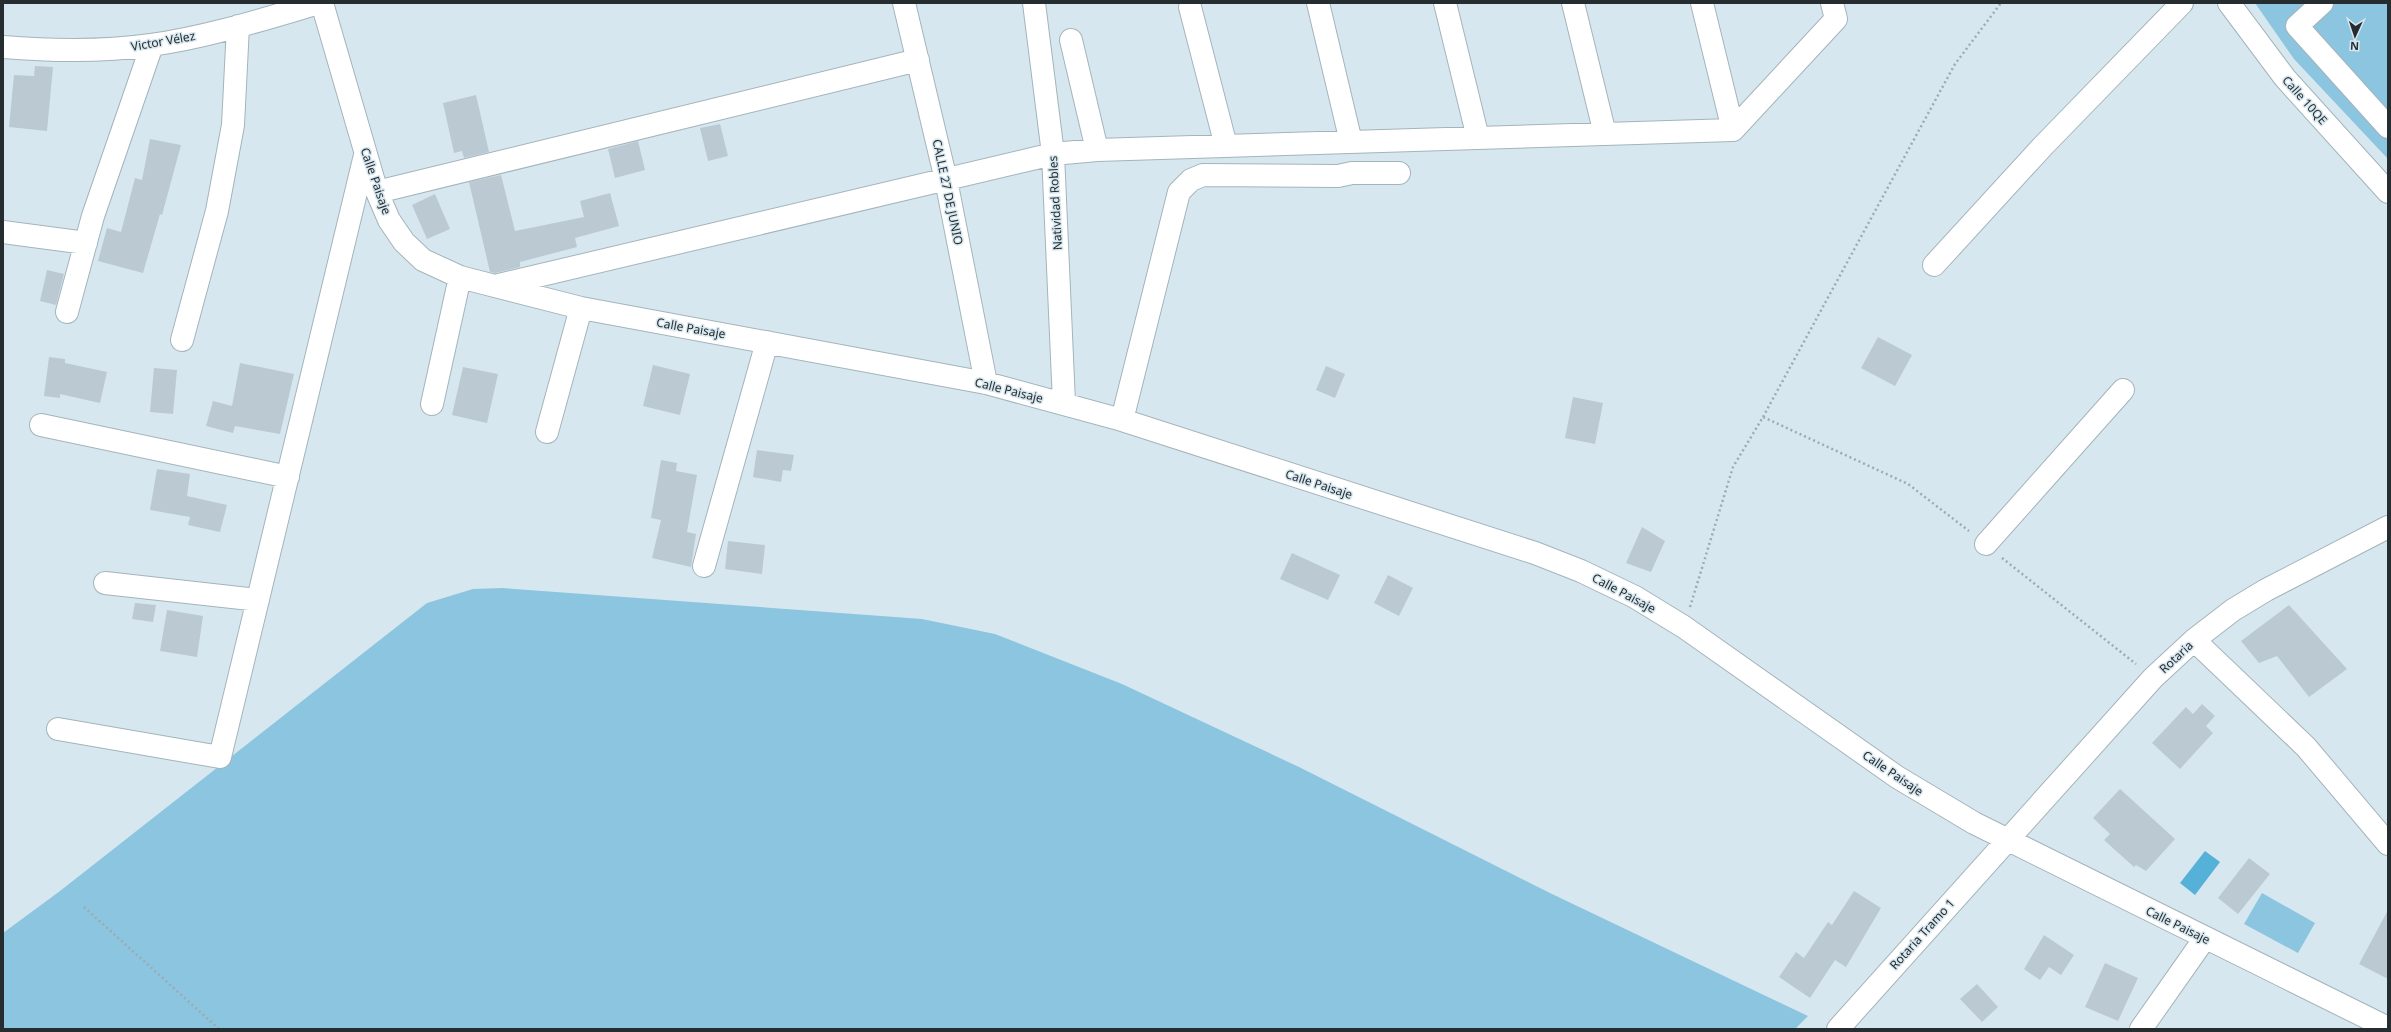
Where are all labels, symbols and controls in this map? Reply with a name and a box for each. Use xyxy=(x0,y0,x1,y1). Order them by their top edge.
north arrow xyxy=(2335,16,2375,56)
street label: Victor Vélez xyxy=(130,27,197,55)
text: N xyxy=(2350,39,2359,54)
street label: Calle 10QE xyxy=(2279,72,2331,128)
street label: CALLE 27 DE JUNIO xyxy=(928,138,968,246)
street label: Calle Paisaje xyxy=(357,145,395,217)
street label: Natividad Robles xyxy=(1044,155,1066,251)
street label: Calle Paisaje xyxy=(655,314,727,342)
street label: Calle Paisaje xyxy=(973,373,1045,407)
street label: Calle Paisaje xyxy=(1283,465,1355,503)
street label: Calle Paisaje xyxy=(1589,569,1659,617)
street label: Rotaria xyxy=(2155,637,2197,677)
street label: Calle Paisaje xyxy=(1859,746,1927,800)
street label: Rotaria Tramo 1 xyxy=(1886,895,1958,973)
street label: Calle Paisaje xyxy=(2143,902,2213,948)

